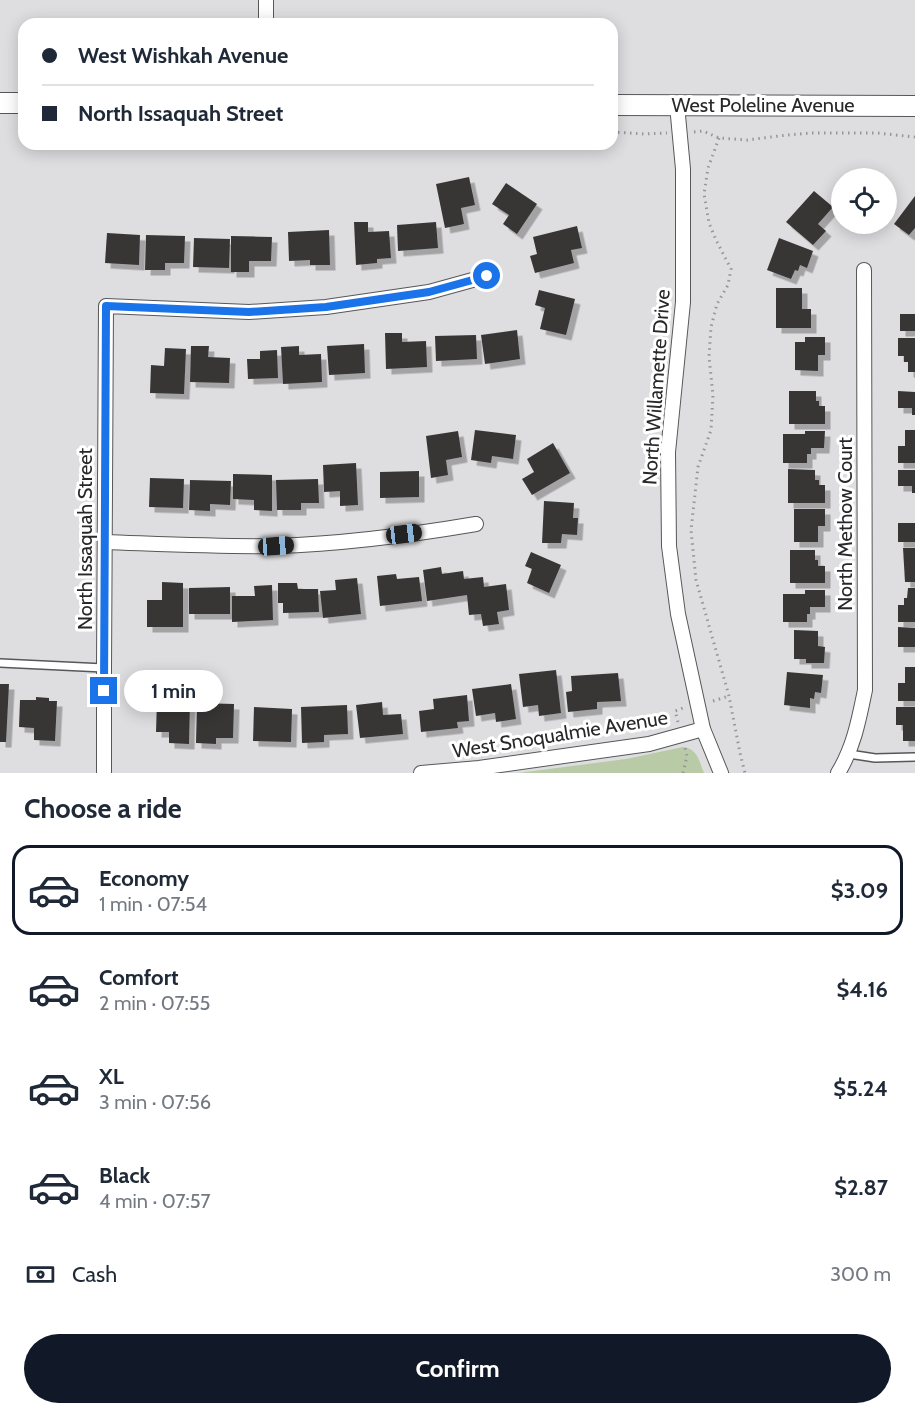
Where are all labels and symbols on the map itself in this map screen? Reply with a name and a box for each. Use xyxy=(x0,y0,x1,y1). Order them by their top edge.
street label: West Poleline Avenue xyxy=(671,93,855,117)
route start xyxy=(473,262,500,289)
street label: North Willamette Drive xyxy=(637,288,675,486)
street label: North Methow Court xyxy=(833,437,857,611)
street label: North Issaquah Street xyxy=(73,448,97,630)
car xyxy=(385,523,423,545)
car xyxy=(257,536,295,556)
callout: 1 min xyxy=(125,670,224,712)
route end xyxy=(90,677,117,704)
street label: West Snoqualmie Avenue xyxy=(451,705,669,763)

